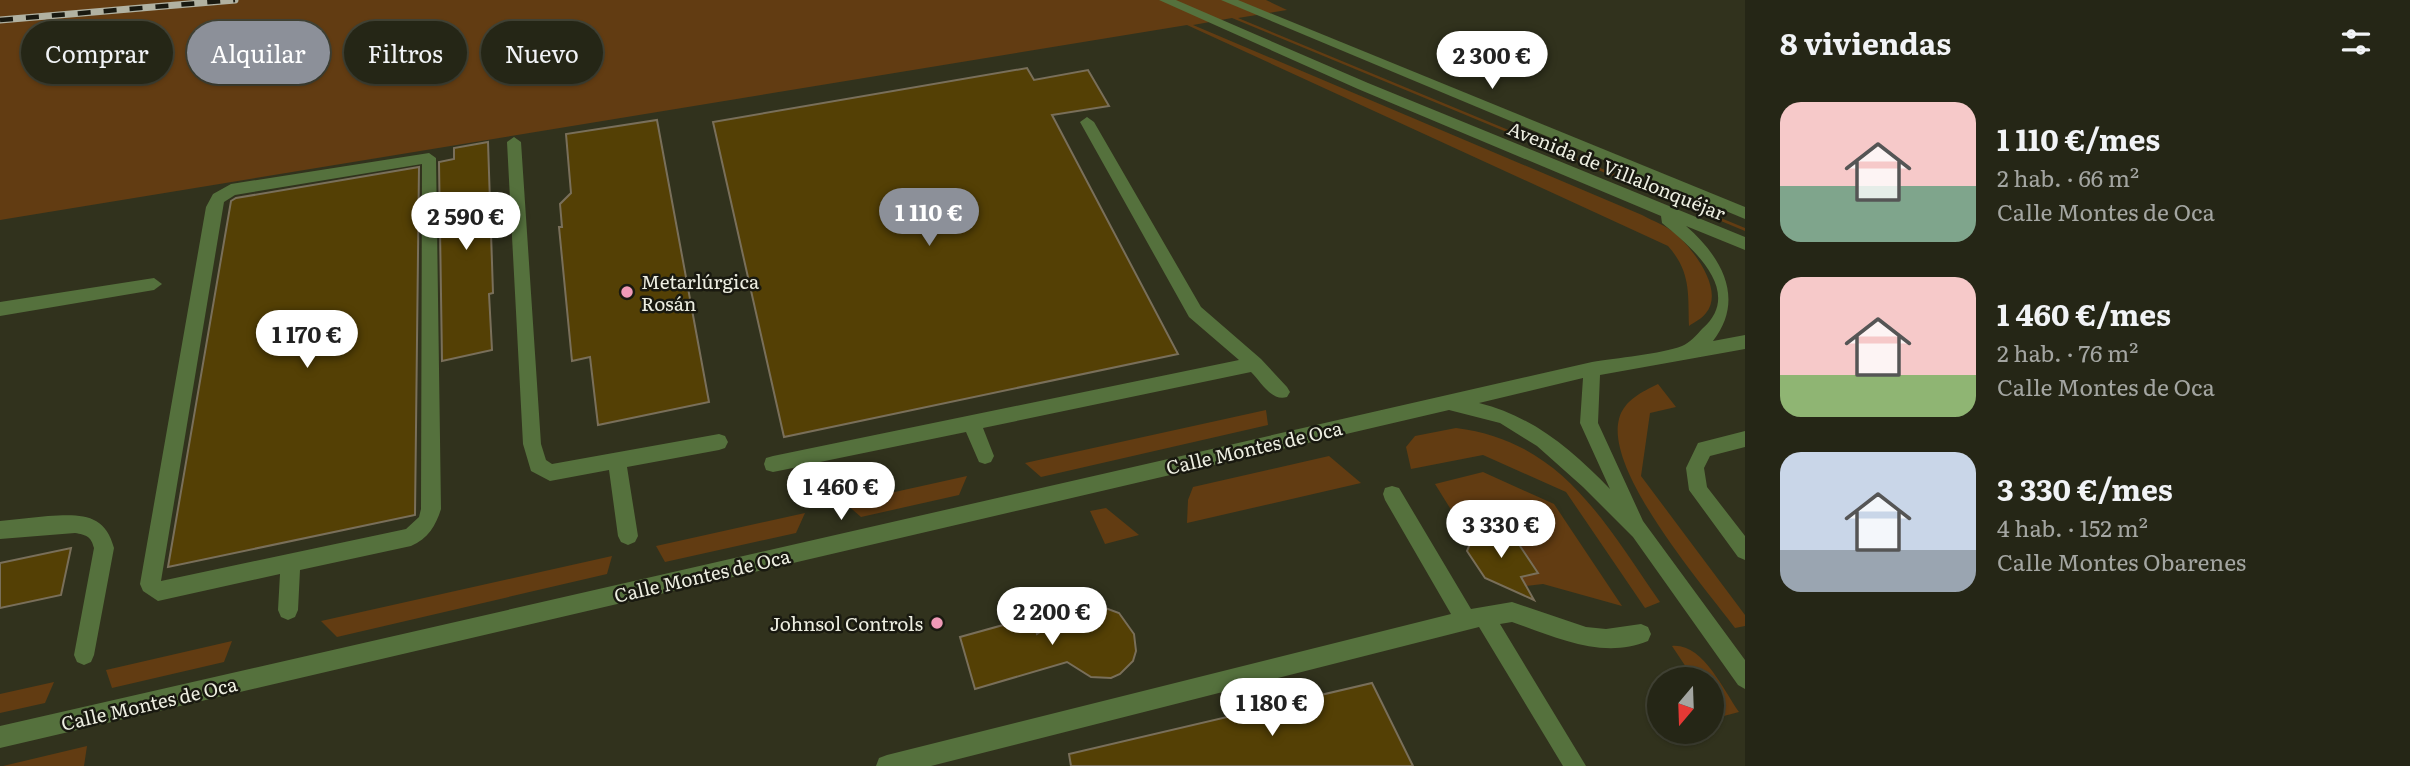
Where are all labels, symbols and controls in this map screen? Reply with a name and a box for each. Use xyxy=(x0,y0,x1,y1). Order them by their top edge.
text: 8 viviendas xyxy=(1780,20,1951,64)
chip: Comprar xyxy=(21,21,173,84)
chip: Alquilar xyxy=(187,21,330,84)
chip: Filtros xyxy=(344,21,467,84)
chip: Nuevo xyxy=(481,21,603,84)
icon: filters xyxy=(2337,23,2375,61)
pin: 2 300 € xyxy=(1427,32,1557,91)
text: 2 300 € xyxy=(1453,37,1531,71)
street label: Avenida de Villalonquéjar xyxy=(1504,113,1730,227)
text: 1 110 €/mes xyxy=(1997,116,2160,160)
icon: home xyxy=(1836,130,1920,214)
text: 2 hab. · 66 m² xyxy=(1997,160,2139,194)
pin: 1 110 € xyxy=(864,188,994,248)
pin: 2 590 € xyxy=(401,192,531,252)
text: 1 110 € xyxy=(895,194,963,228)
text: Calle Montes de Oca xyxy=(1997,194,2215,228)
text: 2 590 € xyxy=(427,198,505,232)
place label: Metarlúrgica Rosán xyxy=(641,267,760,317)
marker: Metarlúrgica Rosán xyxy=(619,284,635,300)
text: 1 460 €/mes xyxy=(1997,291,2171,335)
icon: home xyxy=(1836,305,1920,389)
pin: 1 170 € xyxy=(242,310,372,370)
text: 1 170 € xyxy=(272,316,342,350)
text: 2 hab. · 76 m² xyxy=(1997,335,2139,369)
text: Calle Montes de Oca xyxy=(1997,369,2215,403)
street label: Calle Montes de Oca xyxy=(1163,413,1346,481)
pin: 1 460 € xyxy=(776,462,906,522)
text: 3 330 €/mes xyxy=(1997,466,2173,510)
text: 1 460 € xyxy=(803,468,879,502)
icon: home xyxy=(1836,480,1920,564)
pin: 3 330 € xyxy=(1436,500,1566,560)
text: 3 330 € xyxy=(1462,506,1540,540)
text: 4 hab. · 152 m² xyxy=(1997,510,2148,544)
street label: Calle Montes de Oca xyxy=(611,541,794,609)
text: Calle Montes Obarenes xyxy=(1997,544,2246,578)
pin: 2 200 € xyxy=(987,588,1117,647)
text: 2 200 € xyxy=(1013,593,1091,627)
place label: Johnsol Controls xyxy=(770,609,923,637)
marker: Johnsol Controls xyxy=(929,615,945,631)
north arrow xyxy=(1647,667,1724,744)
map controls xyxy=(1647,667,1724,744)
street label: Calle Montes de Oca xyxy=(58,669,241,737)
pin: 1 180 € xyxy=(1207,678,1337,738)
text: 1 180 € xyxy=(1236,684,1308,718)

